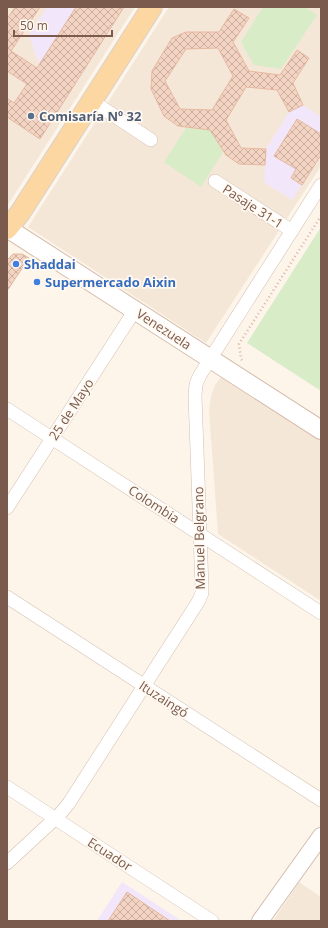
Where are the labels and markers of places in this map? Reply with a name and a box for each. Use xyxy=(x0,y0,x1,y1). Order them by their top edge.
place label: Comisaría Nº 32 xyxy=(39,107,142,125)
marker: Comisaría Nº 32 xyxy=(26,111,36,121)
place label: Shaddai xyxy=(24,255,76,273)
marker: Shaddai xyxy=(11,259,21,269)
place label: Supermercado Aixin xyxy=(45,273,176,291)
marker: Supermercado Aixin xyxy=(32,277,42,287)

